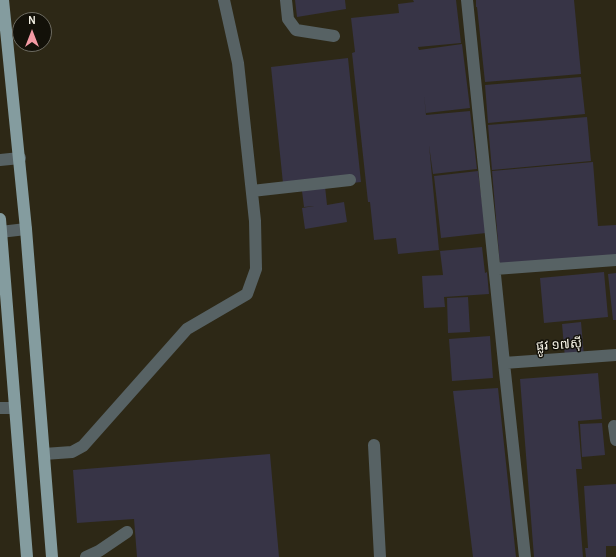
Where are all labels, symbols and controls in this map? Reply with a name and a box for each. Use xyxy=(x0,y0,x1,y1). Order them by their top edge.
north arrow xyxy=(12,12,52,52)
text: N xyxy=(28,14,36,27)
street label: ផ្លូវ ១៧ស៊ី xyxy=(535,336,583,354)

